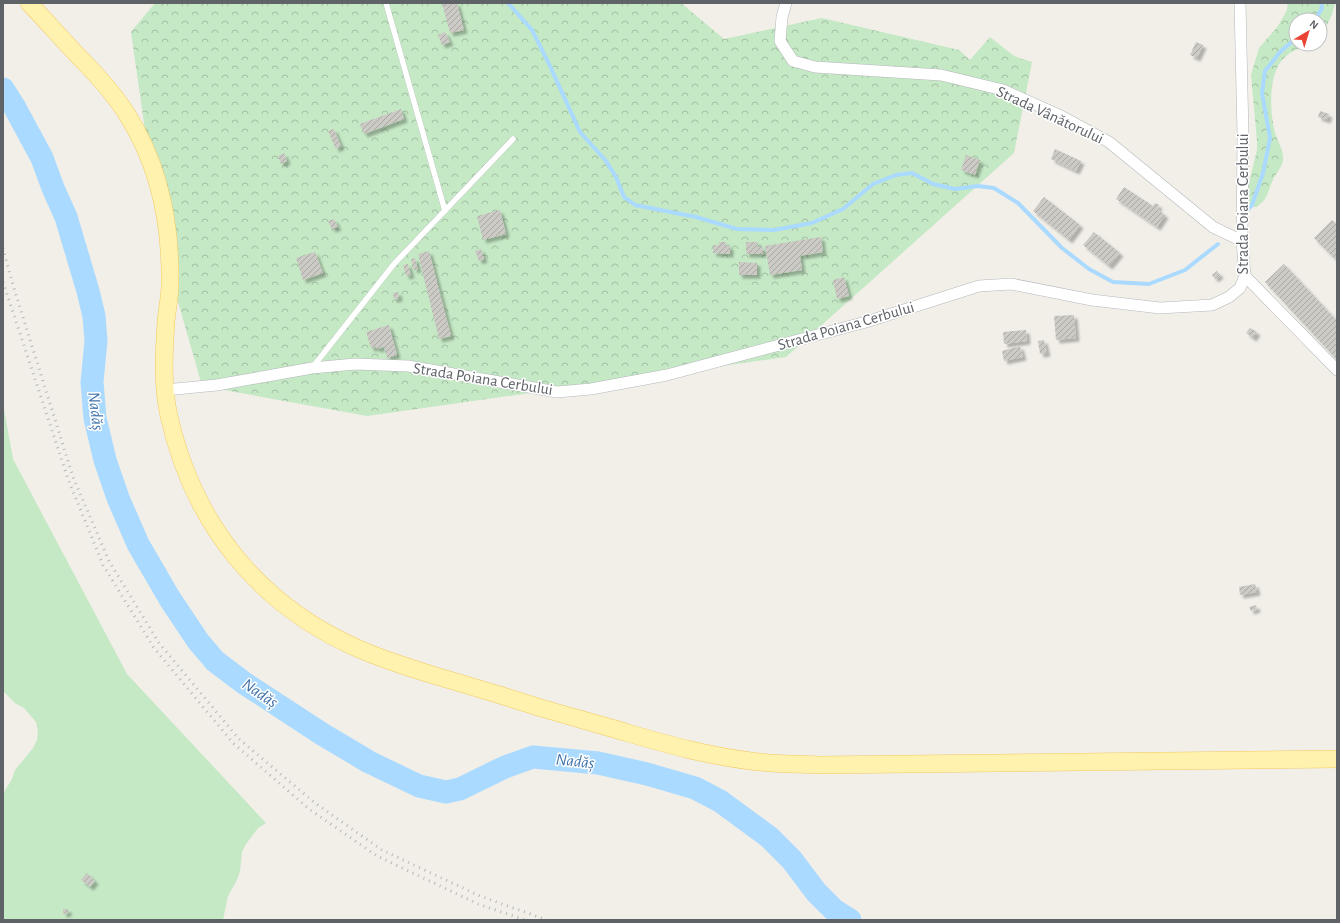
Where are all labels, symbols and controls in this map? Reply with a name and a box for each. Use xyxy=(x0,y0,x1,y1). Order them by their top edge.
north arrow xyxy=(1288,12,1328,52)
text: N xyxy=(1307,18,1320,31)
street label: Strada Vânătorului xyxy=(994,83,1106,147)
street label: Strada Poiana Cerbului xyxy=(1235,133,1251,275)
street label: Strada Poiana Cerbului xyxy=(776,299,916,353)
street label: Strada Poiana Cerbului xyxy=(412,360,554,398)
water label: Nadăș xyxy=(83,391,107,432)
water label: Nadăș xyxy=(238,675,281,713)
water label: Nadăș xyxy=(555,751,596,774)

